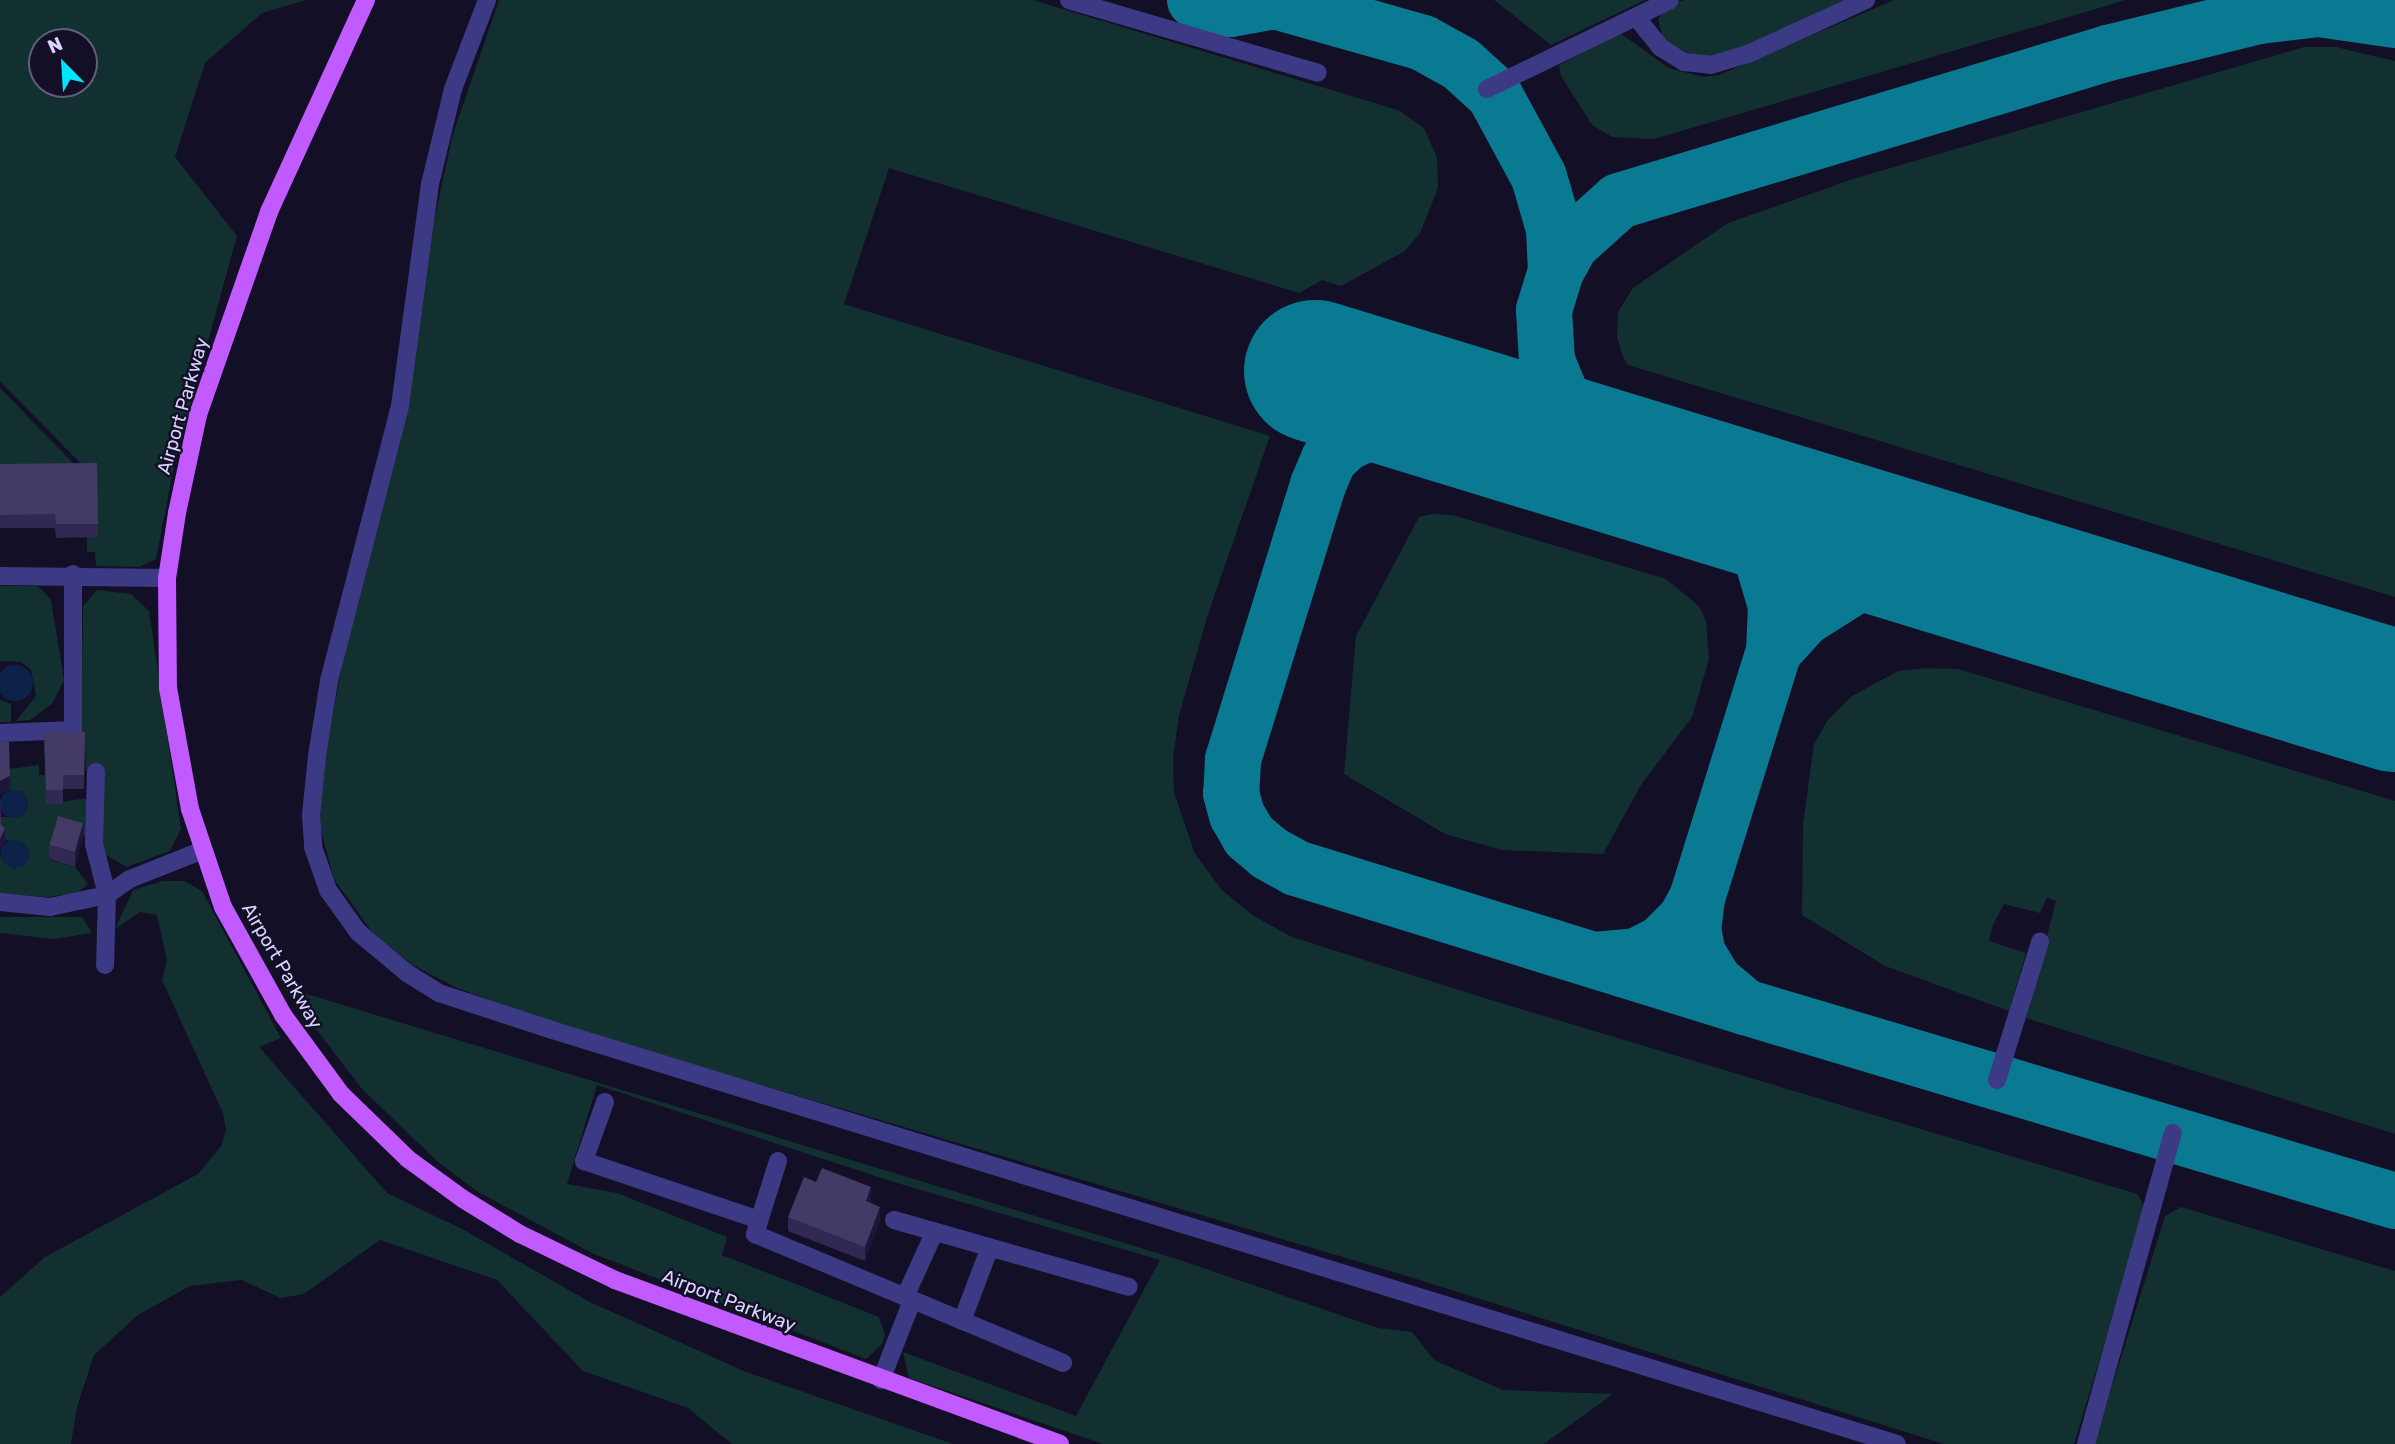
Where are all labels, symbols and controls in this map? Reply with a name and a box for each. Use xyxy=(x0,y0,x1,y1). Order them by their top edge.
north arrow xyxy=(28,28,98,98)
text: N xyxy=(44,32,66,58)
street label: Airport Parkway xyxy=(153,335,213,477)
street label: Airport Parkway xyxy=(237,899,327,1033)
street label: Airport Parkway xyxy=(659,1265,799,1337)

